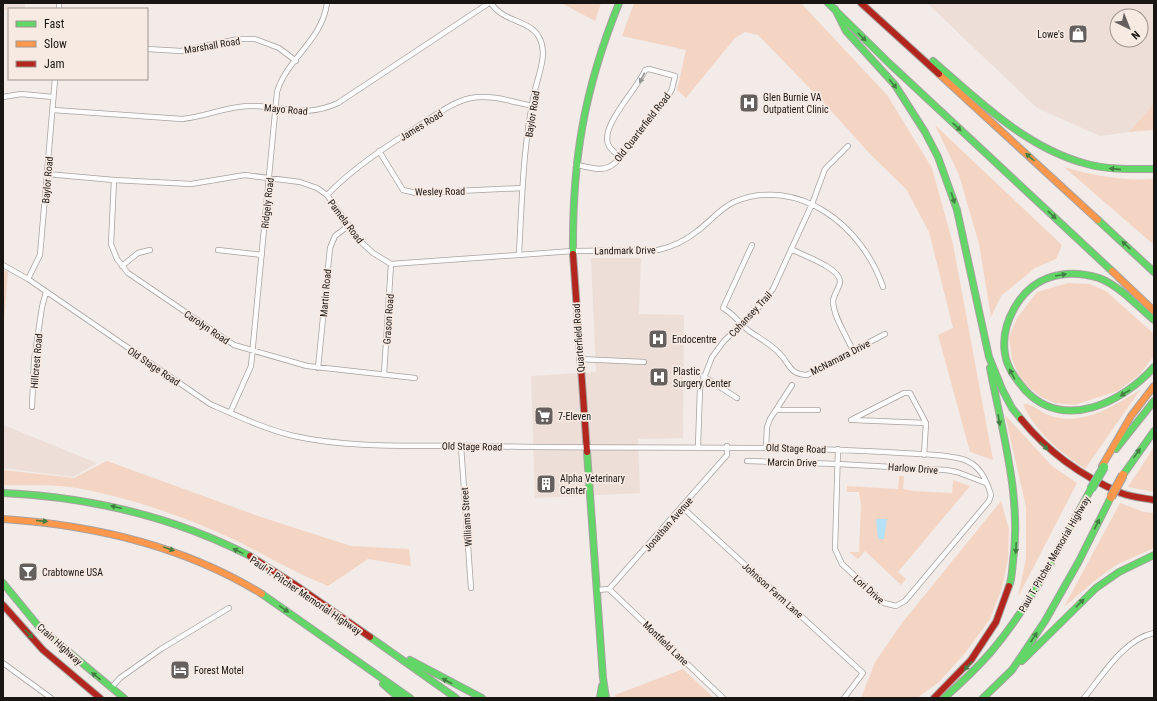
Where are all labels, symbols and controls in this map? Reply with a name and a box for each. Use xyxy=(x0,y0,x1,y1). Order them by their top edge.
legend xyxy=(8,8,148,80)
north arrow xyxy=(1109,8,1149,48)
text: Fast xyxy=(44,17,65,31)
shop icon: Lowe's xyxy=(1067,23,1089,45)
text: N xyxy=(1128,28,1142,42)
place label: Lowe's xyxy=(1037,29,1064,40)
one-way arrow xyxy=(857,32,867,42)
street label: Marshall Road xyxy=(183,35,241,56)
text: Slow xyxy=(44,37,67,51)
text: Jam xyxy=(44,57,65,71)
one-way arrow xyxy=(639,72,645,83)
one-way arrow xyxy=(889,78,897,89)
street label: Baylor Road xyxy=(523,90,542,138)
street label: Old Quarterfield Road xyxy=(612,91,673,164)
hospital icon: Glen Burnie VA Outpatient Clinic xyxy=(738,92,760,114)
place label: Glen Burnie VA Outpatient Clinic xyxy=(763,92,829,115)
street label: Mayo Road xyxy=(264,102,308,117)
street label: James Road xyxy=(398,108,445,143)
one-way arrow xyxy=(951,122,962,131)
one-way arrow xyxy=(1025,152,1035,162)
street label: Baylor Road xyxy=(40,156,55,204)
one-way arrow xyxy=(1109,166,1121,173)
street label: Ridgely Road xyxy=(259,177,276,229)
street label: Wesley Road xyxy=(415,186,465,197)
one-way arrow xyxy=(951,192,957,204)
street label: Pamela Road xyxy=(326,197,366,245)
one-way arrow xyxy=(1047,210,1057,220)
one-way arrow xyxy=(1121,241,1130,250)
street label: Landmark Drive xyxy=(594,244,656,257)
street label: Martin Road xyxy=(318,269,333,317)
one-way arrow xyxy=(1055,271,1067,277)
street label: Cohansey Trail xyxy=(727,290,774,339)
street label: Grason Road xyxy=(381,294,396,345)
street label: Quarterfield Road xyxy=(571,303,586,373)
street label: Carolyn Road xyxy=(182,308,231,347)
hospital icon: Endocentre xyxy=(647,328,669,350)
street label: Hillcrest Road xyxy=(29,333,44,389)
place label: Endocentre xyxy=(672,334,717,345)
street label: McNamara Drive xyxy=(809,338,872,377)
street label: Old Stage Road xyxy=(126,345,182,388)
hospital icon: Plastic Surgery Center xyxy=(648,366,670,388)
place label: Plastic Surgery Center xyxy=(673,366,731,389)
one-way arrow xyxy=(1009,368,1016,380)
one-way arrow xyxy=(1119,389,1131,396)
supermarket icon: 7-Eleven xyxy=(533,405,555,427)
place label: 7-Eleven xyxy=(558,411,591,422)
one-way arrow xyxy=(996,413,1002,426)
street label: Old Stage Road xyxy=(442,440,502,453)
one-way arrow xyxy=(1039,441,1049,450)
street label: Old Stage Road xyxy=(766,442,826,455)
one-way arrow xyxy=(1133,447,1142,458)
street label: Marcin Drive xyxy=(767,457,817,468)
street label: Harlow Drive xyxy=(888,461,939,476)
building icon: Alpha Veterinary Center xyxy=(535,473,557,495)
place label: Alpha Veterinary Center xyxy=(560,473,625,496)
street label: Williams Street xyxy=(459,487,474,547)
street label: Paul T. Pitcher Memorial Highway xyxy=(1017,494,1092,614)
street label: Jonathan Avenue xyxy=(642,495,695,554)
one-way arrow xyxy=(110,503,122,509)
one-way arrow xyxy=(36,518,48,525)
one-way arrow xyxy=(1094,518,1100,530)
one-way arrow xyxy=(1013,542,1019,555)
one-way arrow xyxy=(163,546,175,552)
one-way arrow xyxy=(232,548,244,554)
street label: Paul T. Pitcher Memorial Highway xyxy=(248,554,364,637)
street label: Johnson Farm Lane xyxy=(740,560,805,621)
bar icon: Crabtowne USA xyxy=(17,561,39,583)
place label: Crabtowne USA xyxy=(42,567,103,578)
street label: Lori Drive xyxy=(851,573,886,606)
one-way arrow xyxy=(1075,598,1085,608)
one-way arrow xyxy=(278,604,289,613)
street label: Montfield Lane xyxy=(641,619,691,668)
street label: Crain Highway xyxy=(35,621,84,667)
one-way arrow xyxy=(24,630,33,639)
one-way arrow xyxy=(1030,632,1038,642)
hotel icon: Forest Motel xyxy=(169,659,191,681)
one-way arrow xyxy=(963,661,972,671)
place label: Forest Motel xyxy=(194,665,244,676)
one-way arrow xyxy=(91,672,102,680)
one-way arrow xyxy=(441,677,453,684)

